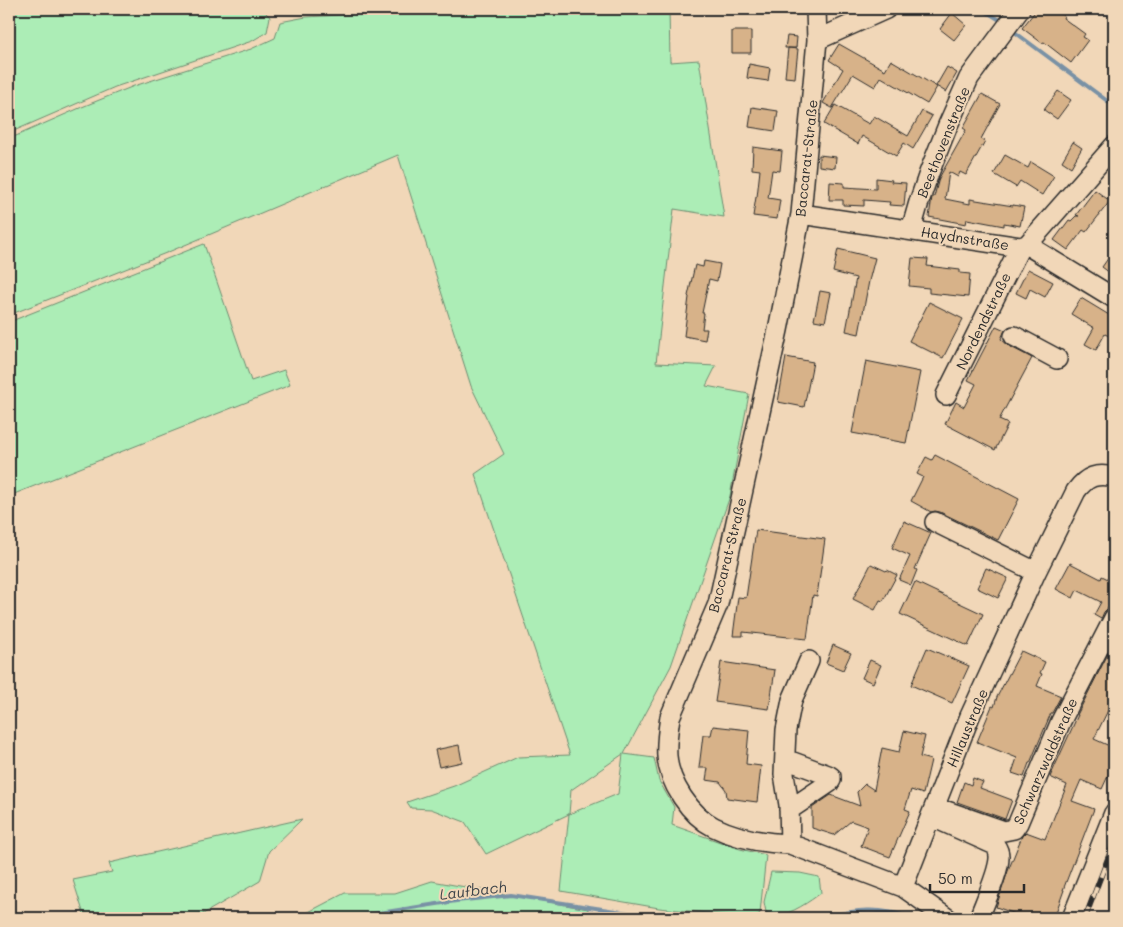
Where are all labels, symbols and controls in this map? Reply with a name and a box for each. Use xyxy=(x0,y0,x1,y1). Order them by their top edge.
street label: Beethovenstraße xyxy=(912,84,974,200)
street label: Baccarat-Straße xyxy=(790,98,822,218)
street label: Haydnstraße xyxy=(920,222,1010,254)
street label: Nordendstraße xyxy=(951,269,1015,373)
street label: Baccarat-Straße xyxy=(704,496,750,614)
street label: Hillaustraße xyxy=(942,686,992,770)
street label: Schwarzwaldstraße xyxy=(1009,695,1081,827)
scale bar xyxy=(930,862,1024,894)
text: 50 m xyxy=(938,868,973,888)
water label: Laufbach xyxy=(438,876,508,904)

